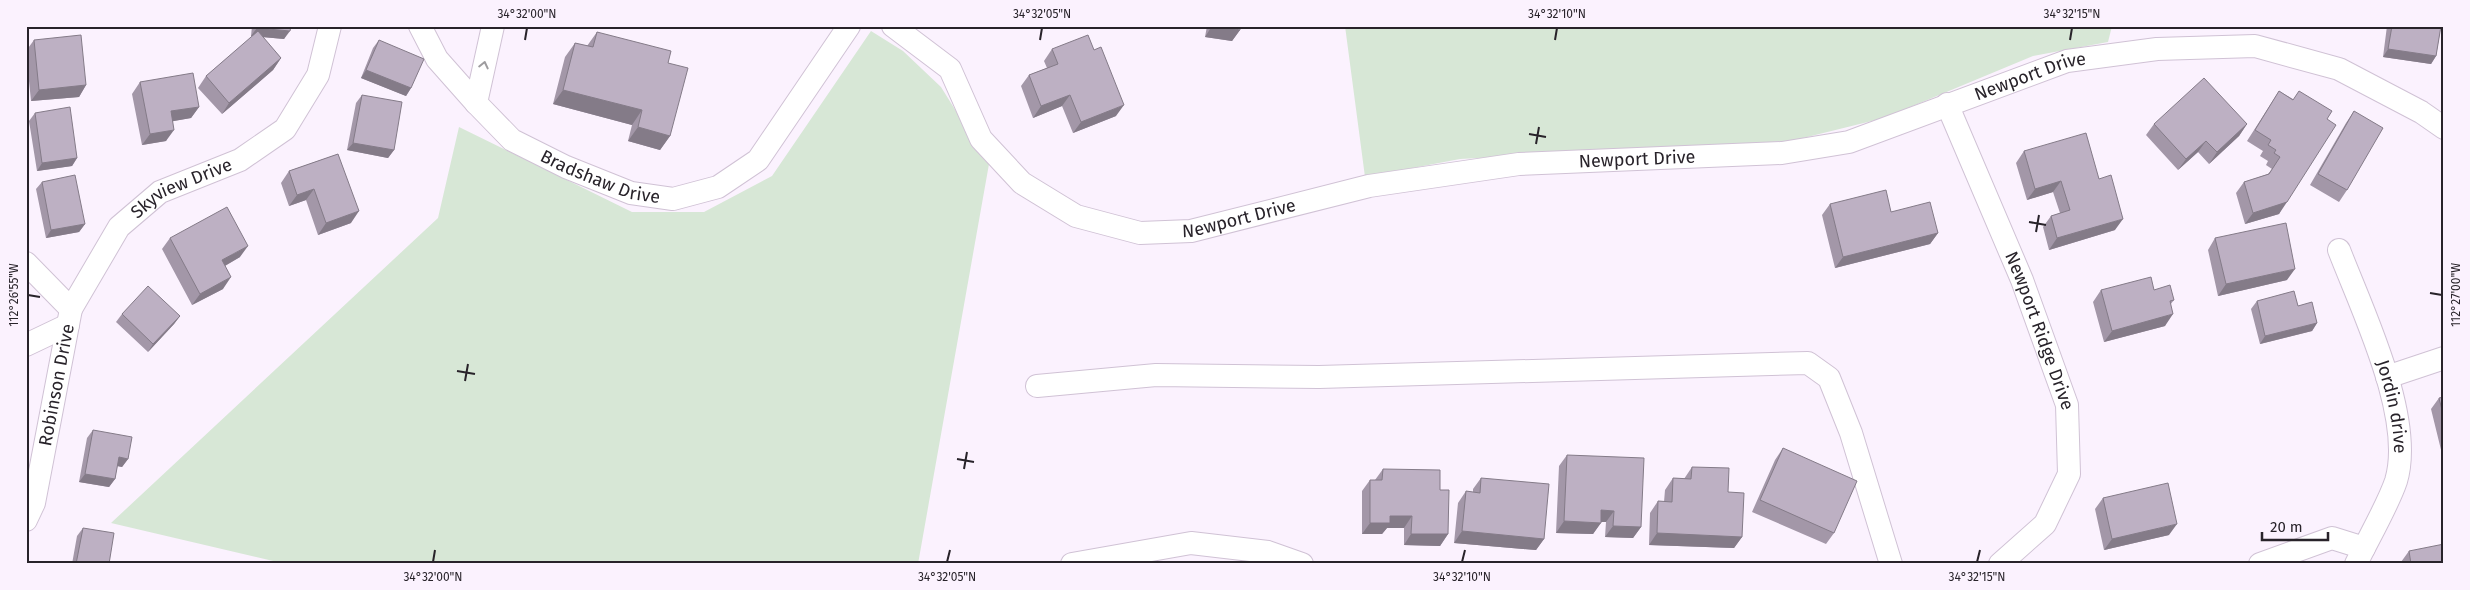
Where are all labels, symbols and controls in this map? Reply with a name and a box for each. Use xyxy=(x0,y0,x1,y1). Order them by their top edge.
text: 34°32'00"N xyxy=(497,7,557,21)
text: 34°32'05"N xyxy=(1013,7,1071,21)
text: 34°32'10"N xyxy=(1528,7,1586,21)
text: 34°32'15"N xyxy=(2044,7,2100,21)
street label: Newport Drive xyxy=(1971,48,2087,105)
one-way arrow xyxy=(478,60,489,69)
street label: Bradshaw Drive xyxy=(537,145,662,208)
street label: Newport Drive xyxy=(1578,146,1696,172)
street label: Skyview Drive xyxy=(126,153,235,223)
street label: Newport Drive xyxy=(1182,194,1298,242)
street label: Newport Ridge Drive xyxy=(2000,248,2079,413)
text: 112°26'55"W xyxy=(7,263,21,327)
text: 112°27'00"W xyxy=(2449,263,2463,327)
street label: Robinson Drive xyxy=(34,322,79,448)
street label: Jordin drive xyxy=(2371,357,2411,454)
scale bar xyxy=(2262,510,2329,542)
text: 20 m xyxy=(2270,518,2303,536)
text: 34°32'00"N xyxy=(403,570,463,584)
text: 34°32'05"N xyxy=(918,570,976,584)
text: 34°32'10"N xyxy=(1433,570,1491,584)
text: 34°32'15"N xyxy=(1949,570,2005,584)

